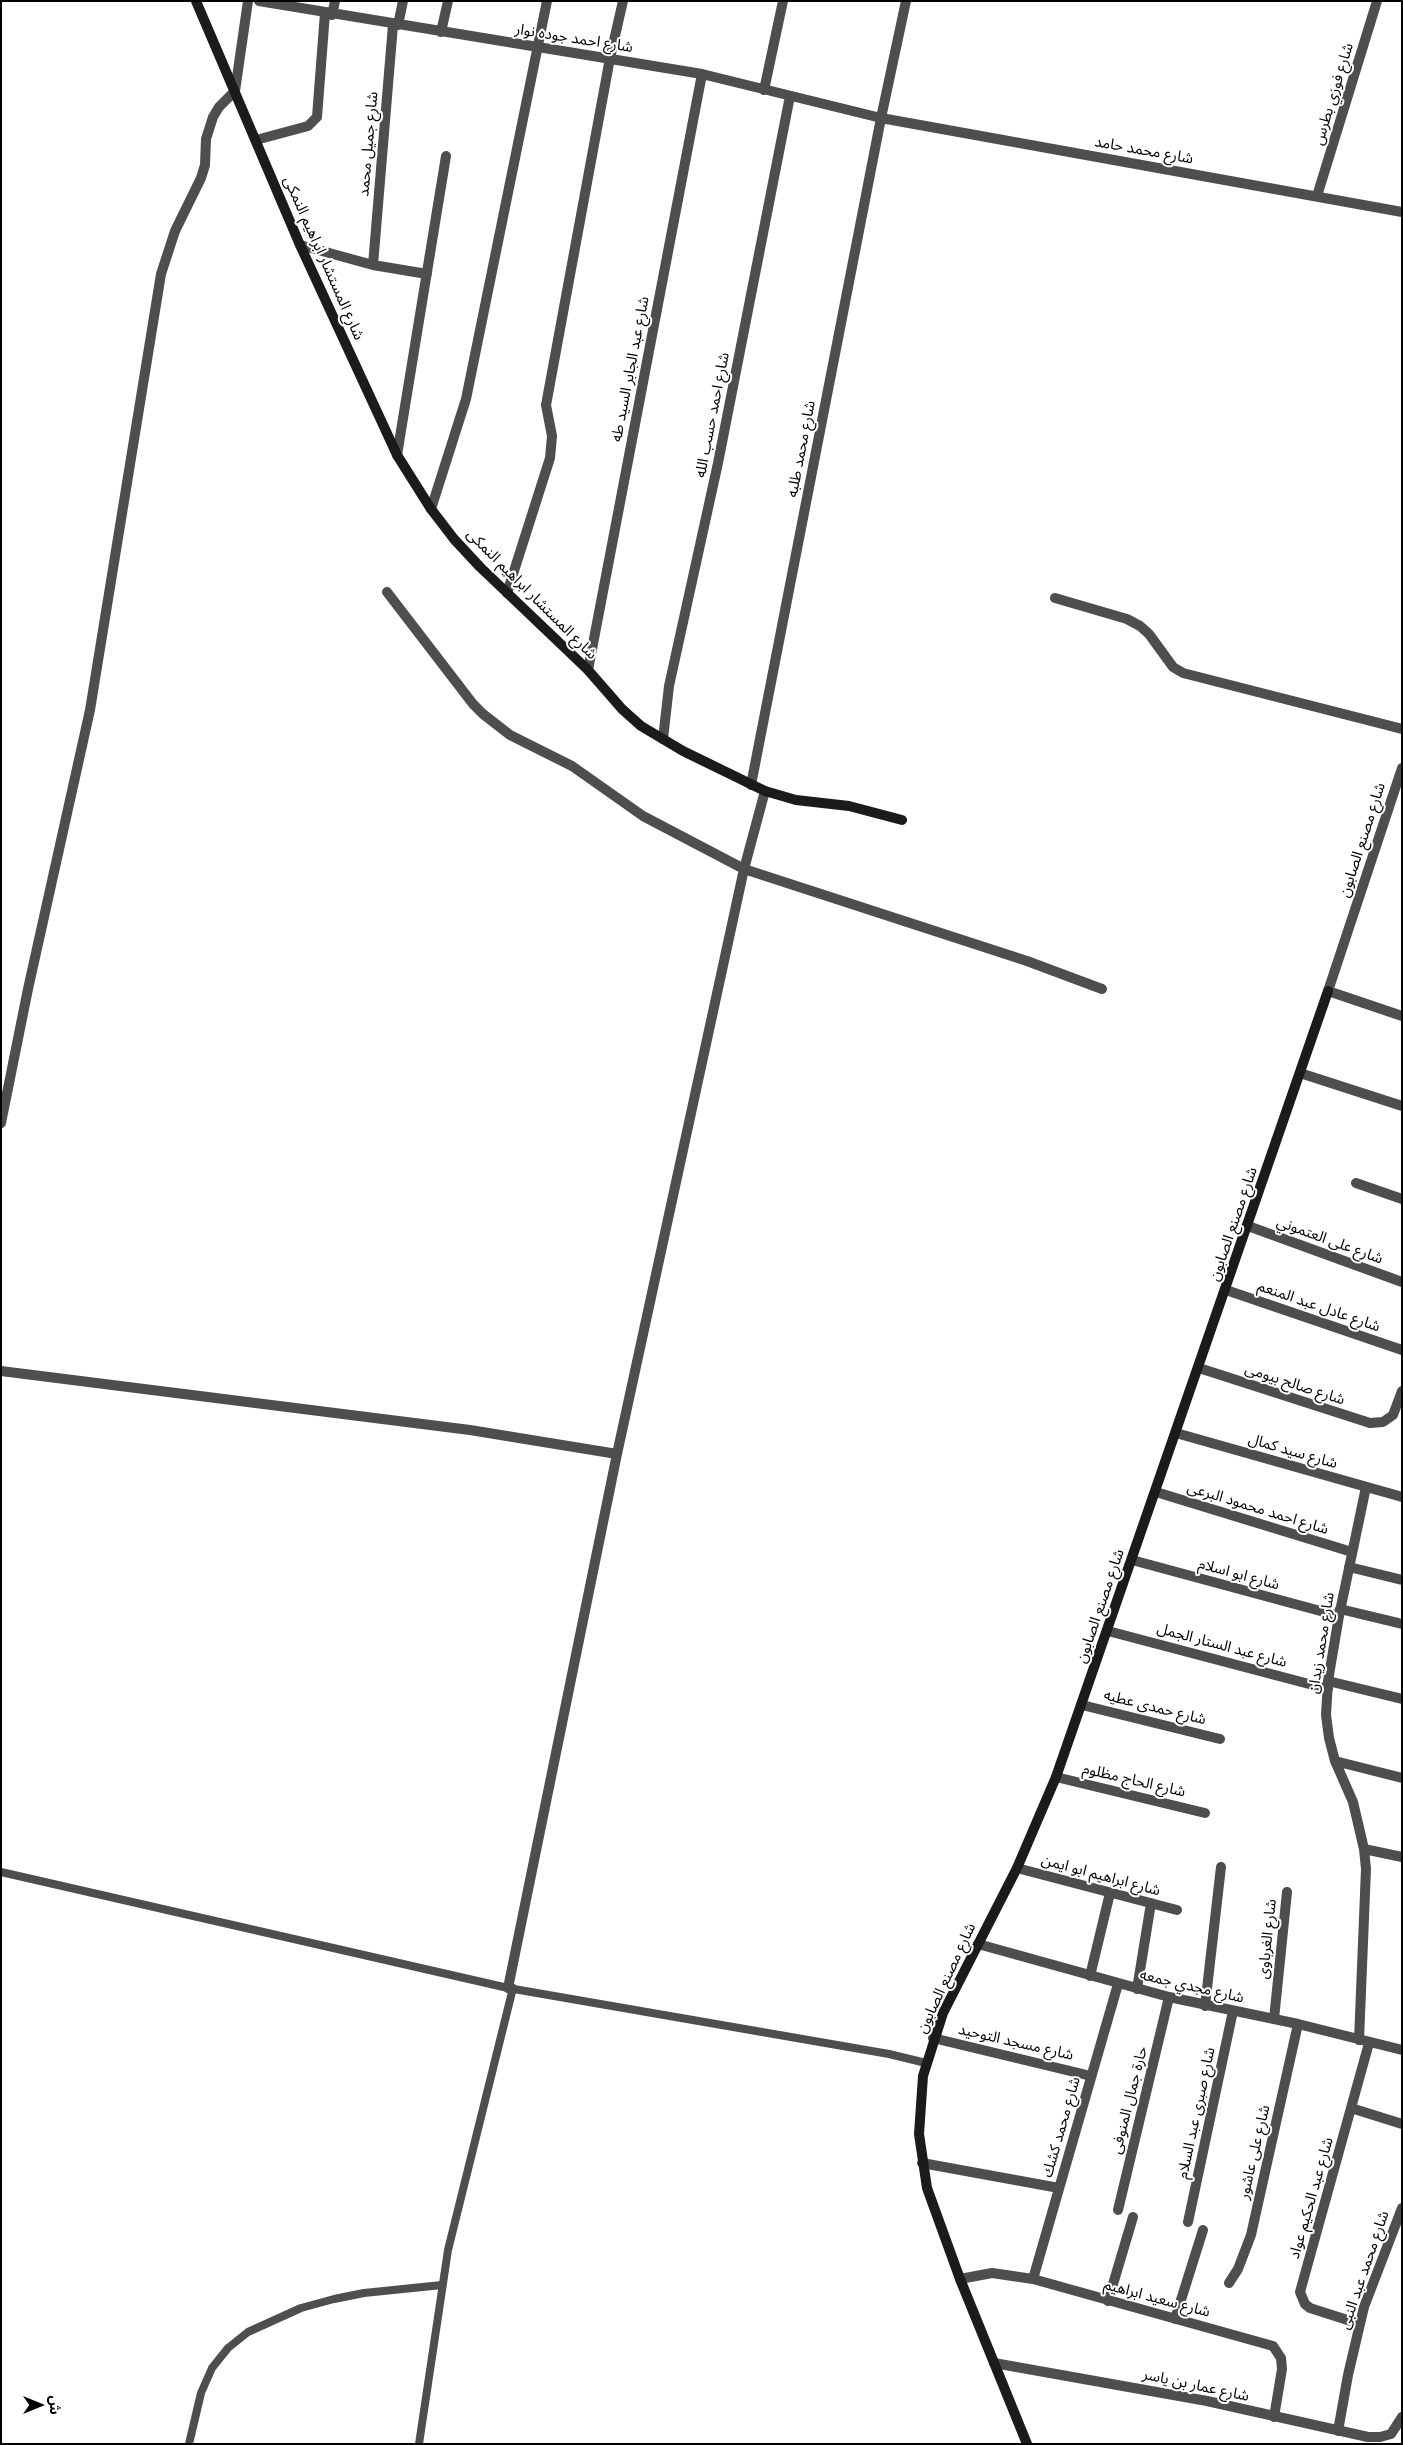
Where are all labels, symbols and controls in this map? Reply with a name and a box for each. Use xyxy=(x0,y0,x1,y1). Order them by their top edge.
street label: شارع احمد جوده نوار xyxy=(514,20,634,56)
street label: شارع فوزي بطرس xyxy=(1309,41,1357,147)
street label: شارع جميل محمد xyxy=(354,91,382,197)
street label: شارع محمد حامد xyxy=(1093,132,1195,168)
street label: شارع المستشار ابراهيم النمكى xyxy=(280,173,368,343)
street label: شارع عبد الجابر السيد طه xyxy=(607,295,653,443)
street label: شارع احمد حسب الله xyxy=(691,351,733,479)
street label: شارع محمد طلبه xyxy=(783,399,819,499)
street label: شارع المستشار ابراهيم النمكى xyxy=(463,525,601,663)
street label: شارع مصنع الصابون xyxy=(1335,780,1389,900)
street label: شارع مصنع الصابون xyxy=(1205,1165,1261,1283)
street label: شارع على العتموني xyxy=(1274,1212,1386,1268)
street label: شارع عادل عبد المنعم xyxy=(1255,1277,1383,1335)
street label: شارع صالح بيومى xyxy=(1243,1359,1347,1409)
street label: شارع سيد كمال xyxy=(1246,1430,1340,1472)
street label: شارع احمد محمود البرعى xyxy=(1185,1478,1331,1538)
street label: شارع مصنع الصابون xyxy=(1072,1547,1128,1665)
street label: شارع ابو اسلام xyxy=(1197,1555,1281,1593)
street label: شارع محمد زيدان xyxy=(1304,1591,1338,1695)
street label: شارع عبد الستار الجمل xyxy=(1155,1619,1289,1671)
street label: شارع حمدى عطيه xyxy=(1102,1686,1208,1728)
street label: شارع الحاج مظلوم xyxy=(1081,1759,1187,1801)
street label: شارع ابراهيم ابو ايمن xyxy=(1040,1850,1162,1900)
street label: شارع الغرباوى xyxy=(1254,1898,1280,1980)
street label: شارع مصنع الصابون xyxy=(913,1920,979,2036)
street label: شارع مجدي جمعه xyxy=(1138,1965,1246,2007)
street label: شارع مسجد التوحيد xyxy=(957,2020,1075,2064)
street label: حارة جمال المنوفى xyxy=(1107,2044,1151,2156)
street label: شارع صبرى عبد السلام xyxy=(1173,2046,1219,2180)
street label: شارع محمد كشك xyxy=(1038,2075,1084,2179)
street label: شارع على عاشور xyxy=(1234,2103,1274,2201)
street label: شارع عبد الحكيم عواد xyxy=(1285,2135,1337,2261)
street label: شارع محمد عبد النبى xyxy=(1335,2208,1393,2332)
street label: شارع سعيد ابراهيم xyxy=(1102,2275,1212,2321)
street label: شارع عمار بن ياسر xyxy=(1141,2365,1251,2405)
north arrow xyxy=(15,2380,65,2430)
text: ش xyxy=(47,2395,64,2415)

